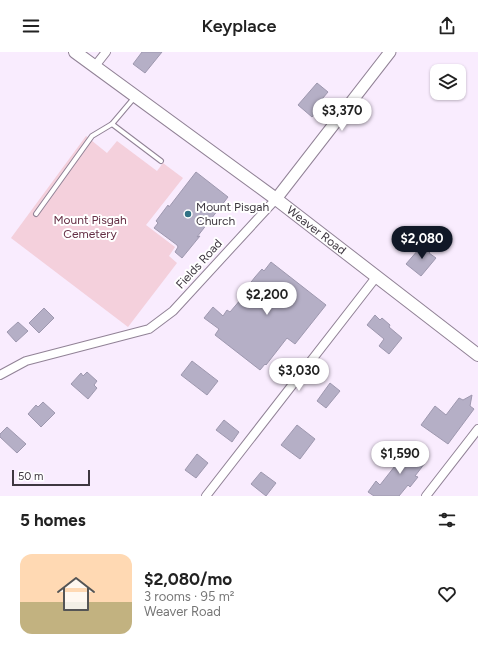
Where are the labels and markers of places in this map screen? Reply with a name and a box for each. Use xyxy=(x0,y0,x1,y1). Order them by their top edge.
pin: $3,370 xyxy=(309,98,375,132)
place label: Mount Pisgah Church xyxy=(196,200,269,228)
marker: Mount Pisgah Church xyxy=(183,209,193,219)
pin: $2,080 xyxy=(389,226,455,260)
pin: $2,200 xyxy=(234,282,300,316)
pin: $3,030 xyxy=(266,358,332,392)
pin: $1,590 xyxy=(367,441,433,475)

